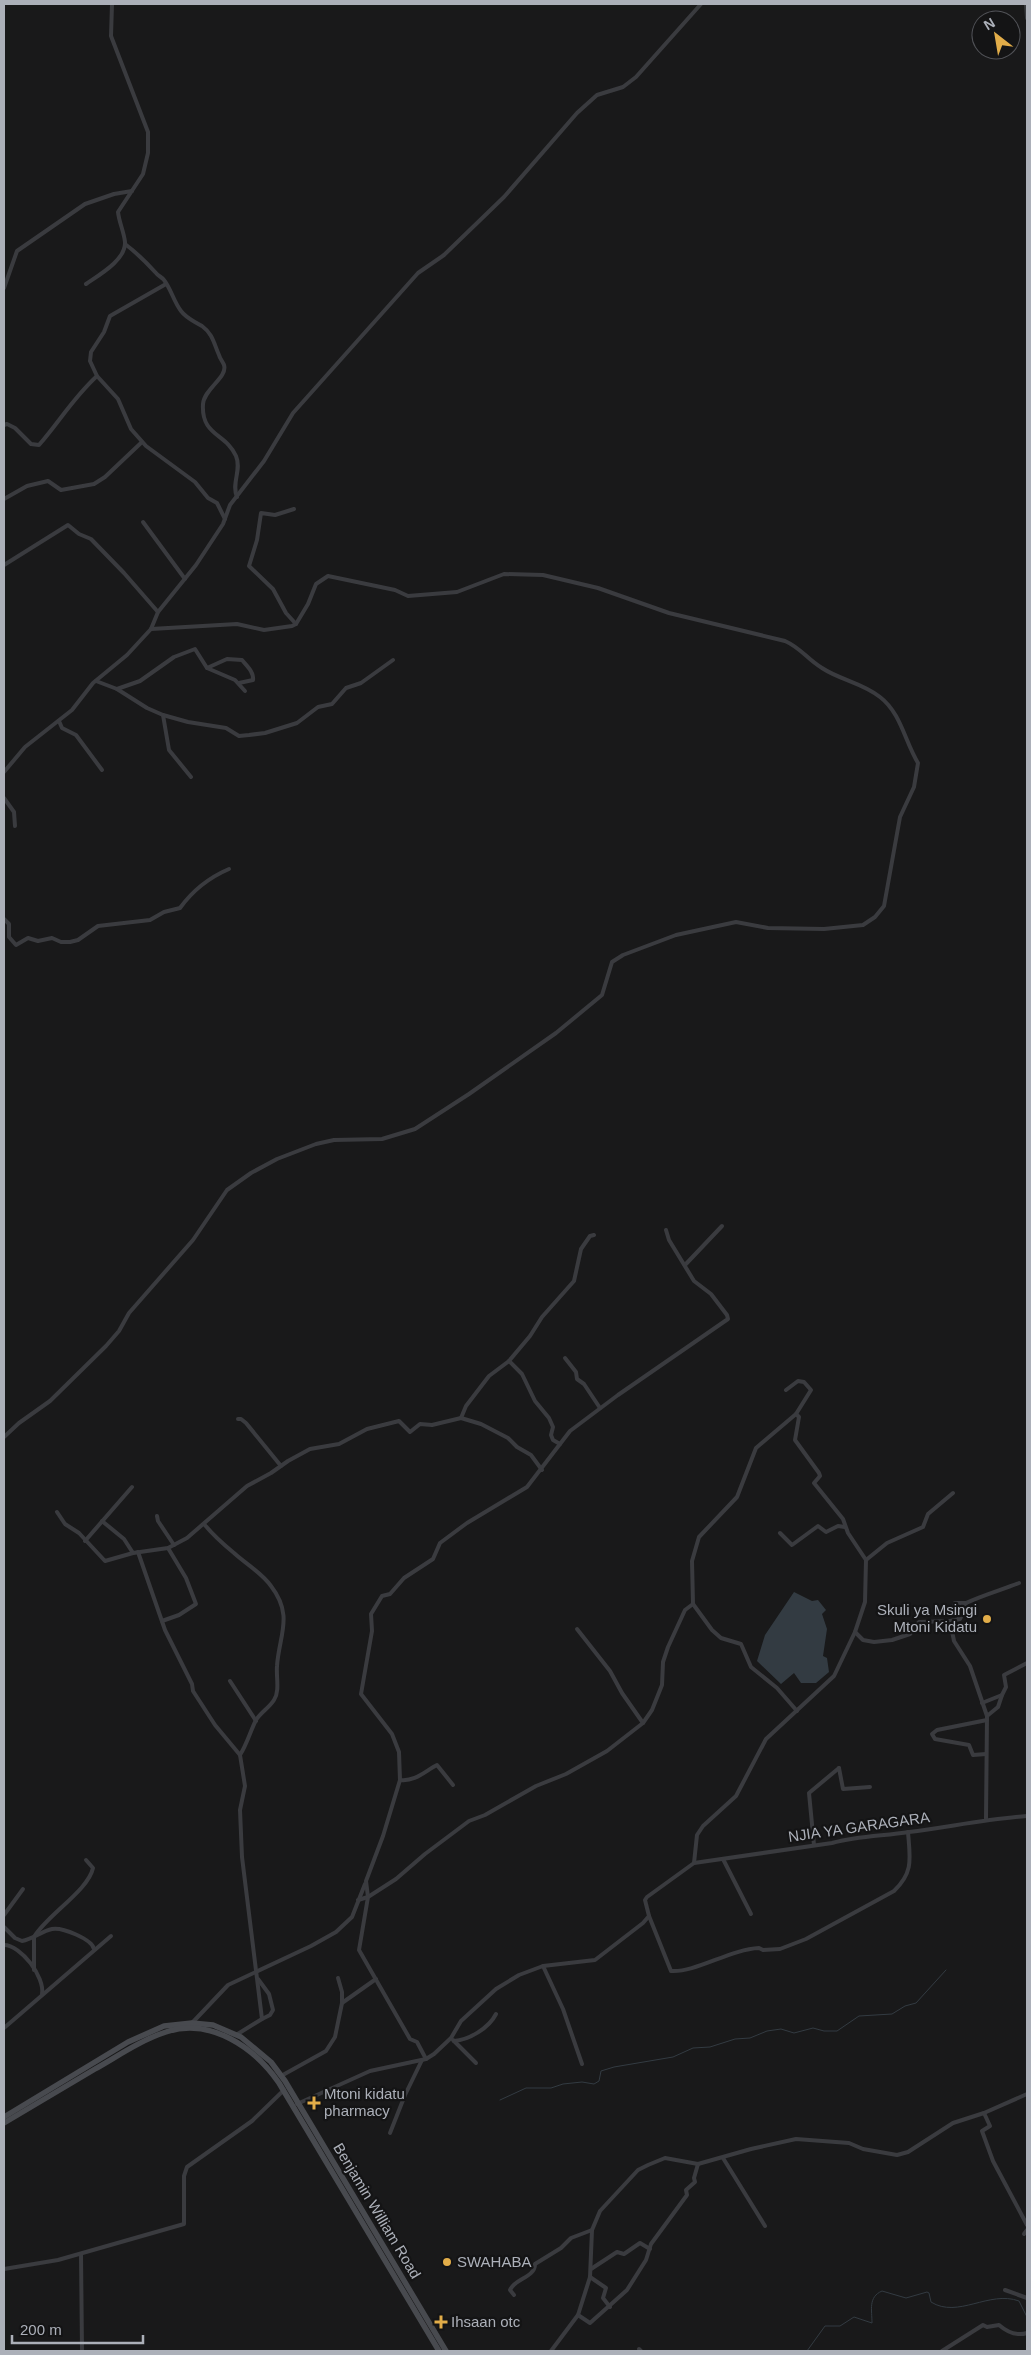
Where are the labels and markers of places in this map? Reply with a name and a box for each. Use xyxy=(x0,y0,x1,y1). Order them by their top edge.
place label: Skuli ya Msingi Mtoni Kidatu xyxy=(877,1601,977,1635)
marker: Skuli ya Msingi Mtoni Kidatu xyxy=(981,1613,993,1625)
place label: Mtoni kidatu pharmacy xyxy=(324,2085,405,2119)
marker: Mtoni kidatu pharmacy xyxy=(308,2097,320,2109)
place label: SWAHABA xyxy=(457,2253,531,2270)
marker: SWAHABA xyxy=(441,2256,453,2268)
place label: Ihsaan otc xyxy=(451,2313,521,2330)
marker: Ihsaan otc xyxy=(435,2316,447,2328)

